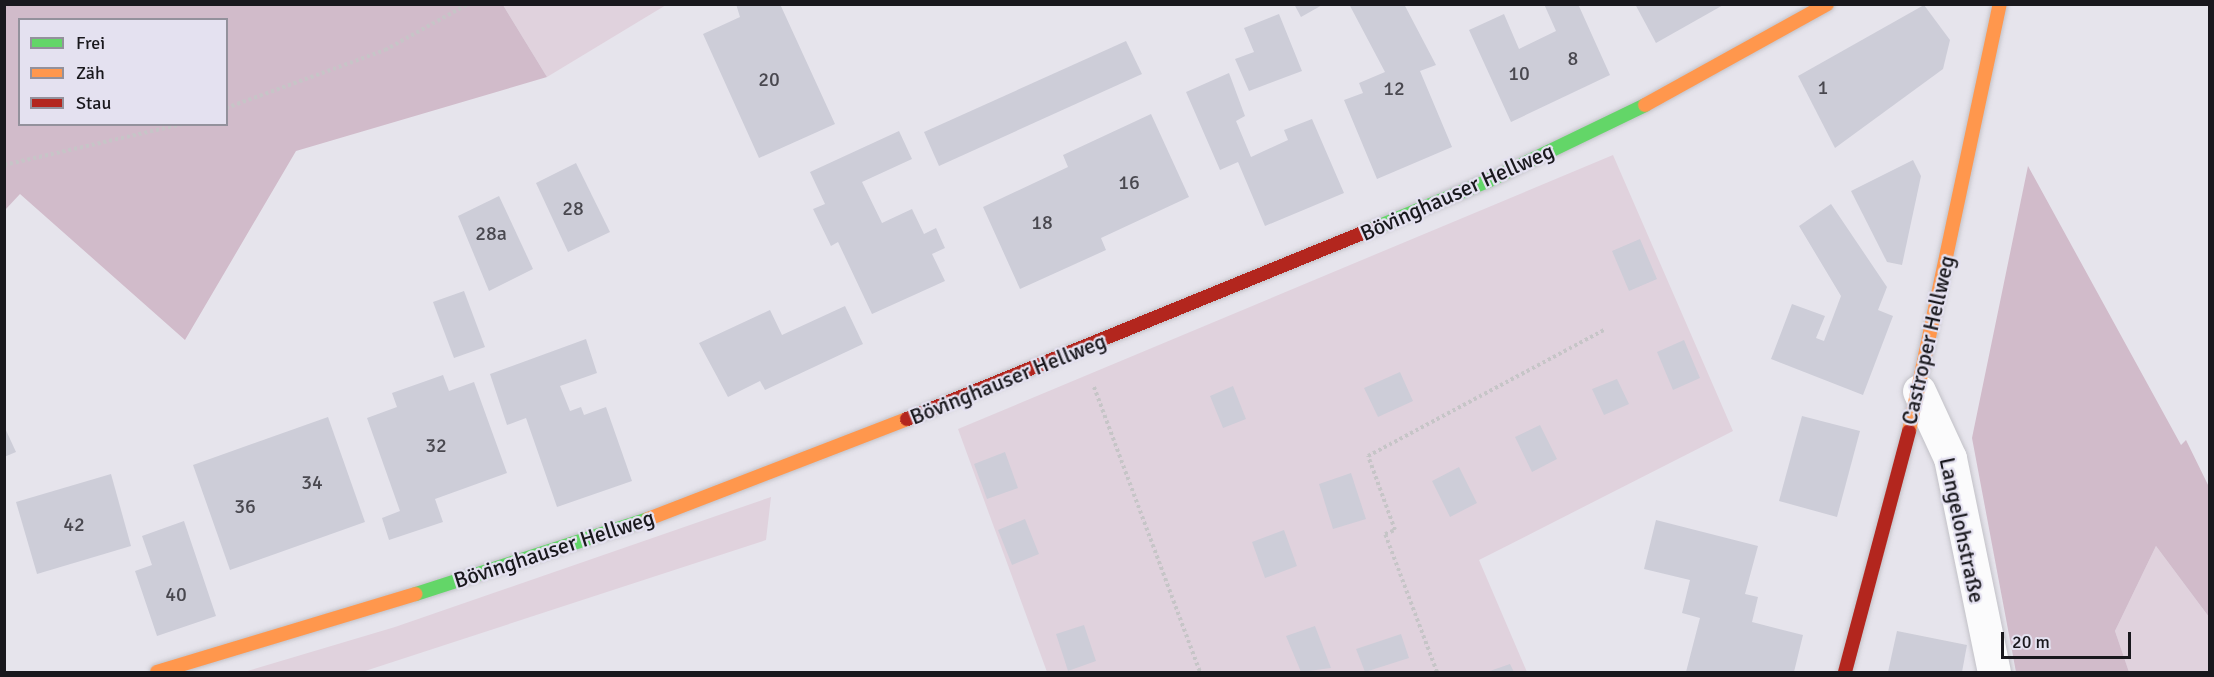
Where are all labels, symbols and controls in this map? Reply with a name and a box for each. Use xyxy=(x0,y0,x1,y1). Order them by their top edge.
legend xyxy=(18,18,228,126)
text: Frei xyxy=(76,32,105,54)
house number: 8 xyxy=(1568,46,1578,70)
house number: 10 xyxy=(1508,61,1530,85)
text: Zäh xyxy=(76,62,105,84)
house number: 20 xyxy=(758,67,780,91)
house number: 1 xyxy=(1818,75,1828,99)
house number: 12 xyxy=(1383,76,1405,100)
text: Stau xyxy=(76,92,111,114)
street label: Bövinghauser Hellweg xyxy=(1356,137,1558,247)
house number: 16 xyxy=(1118,170,1140,194)
house number: 28 xyxy=(562,196,584,220)
house number: 18 xyxy=(1031,210,1053,234)
house number: 28a xyxy=(475,221,507,245)
street label: Castroper Hellweg xyxy=(1896,253,1960,427)
street label: Bövinghauser Hellweg xyxy=(906,328,1110,430)
house number: 32 xyxy=(425,433,447,457)
street label: Langelohstraße xyxy=(1934,455,1990,605)
house number: 34 xyxy=(301,470,323,494)
house number: 36 xyxy=(234,494,256,518)
street label: Bövinghauser Hellweg xyxy=(450,504,658,594)
house number: 42 xyxy=(63,512,85,536)
house number: 40 xyxy=(165,582,187,606)
scale bar xyxy=(2004,620,2134,658)
text: 20 m xyxy=(2012,631,2050,653)

